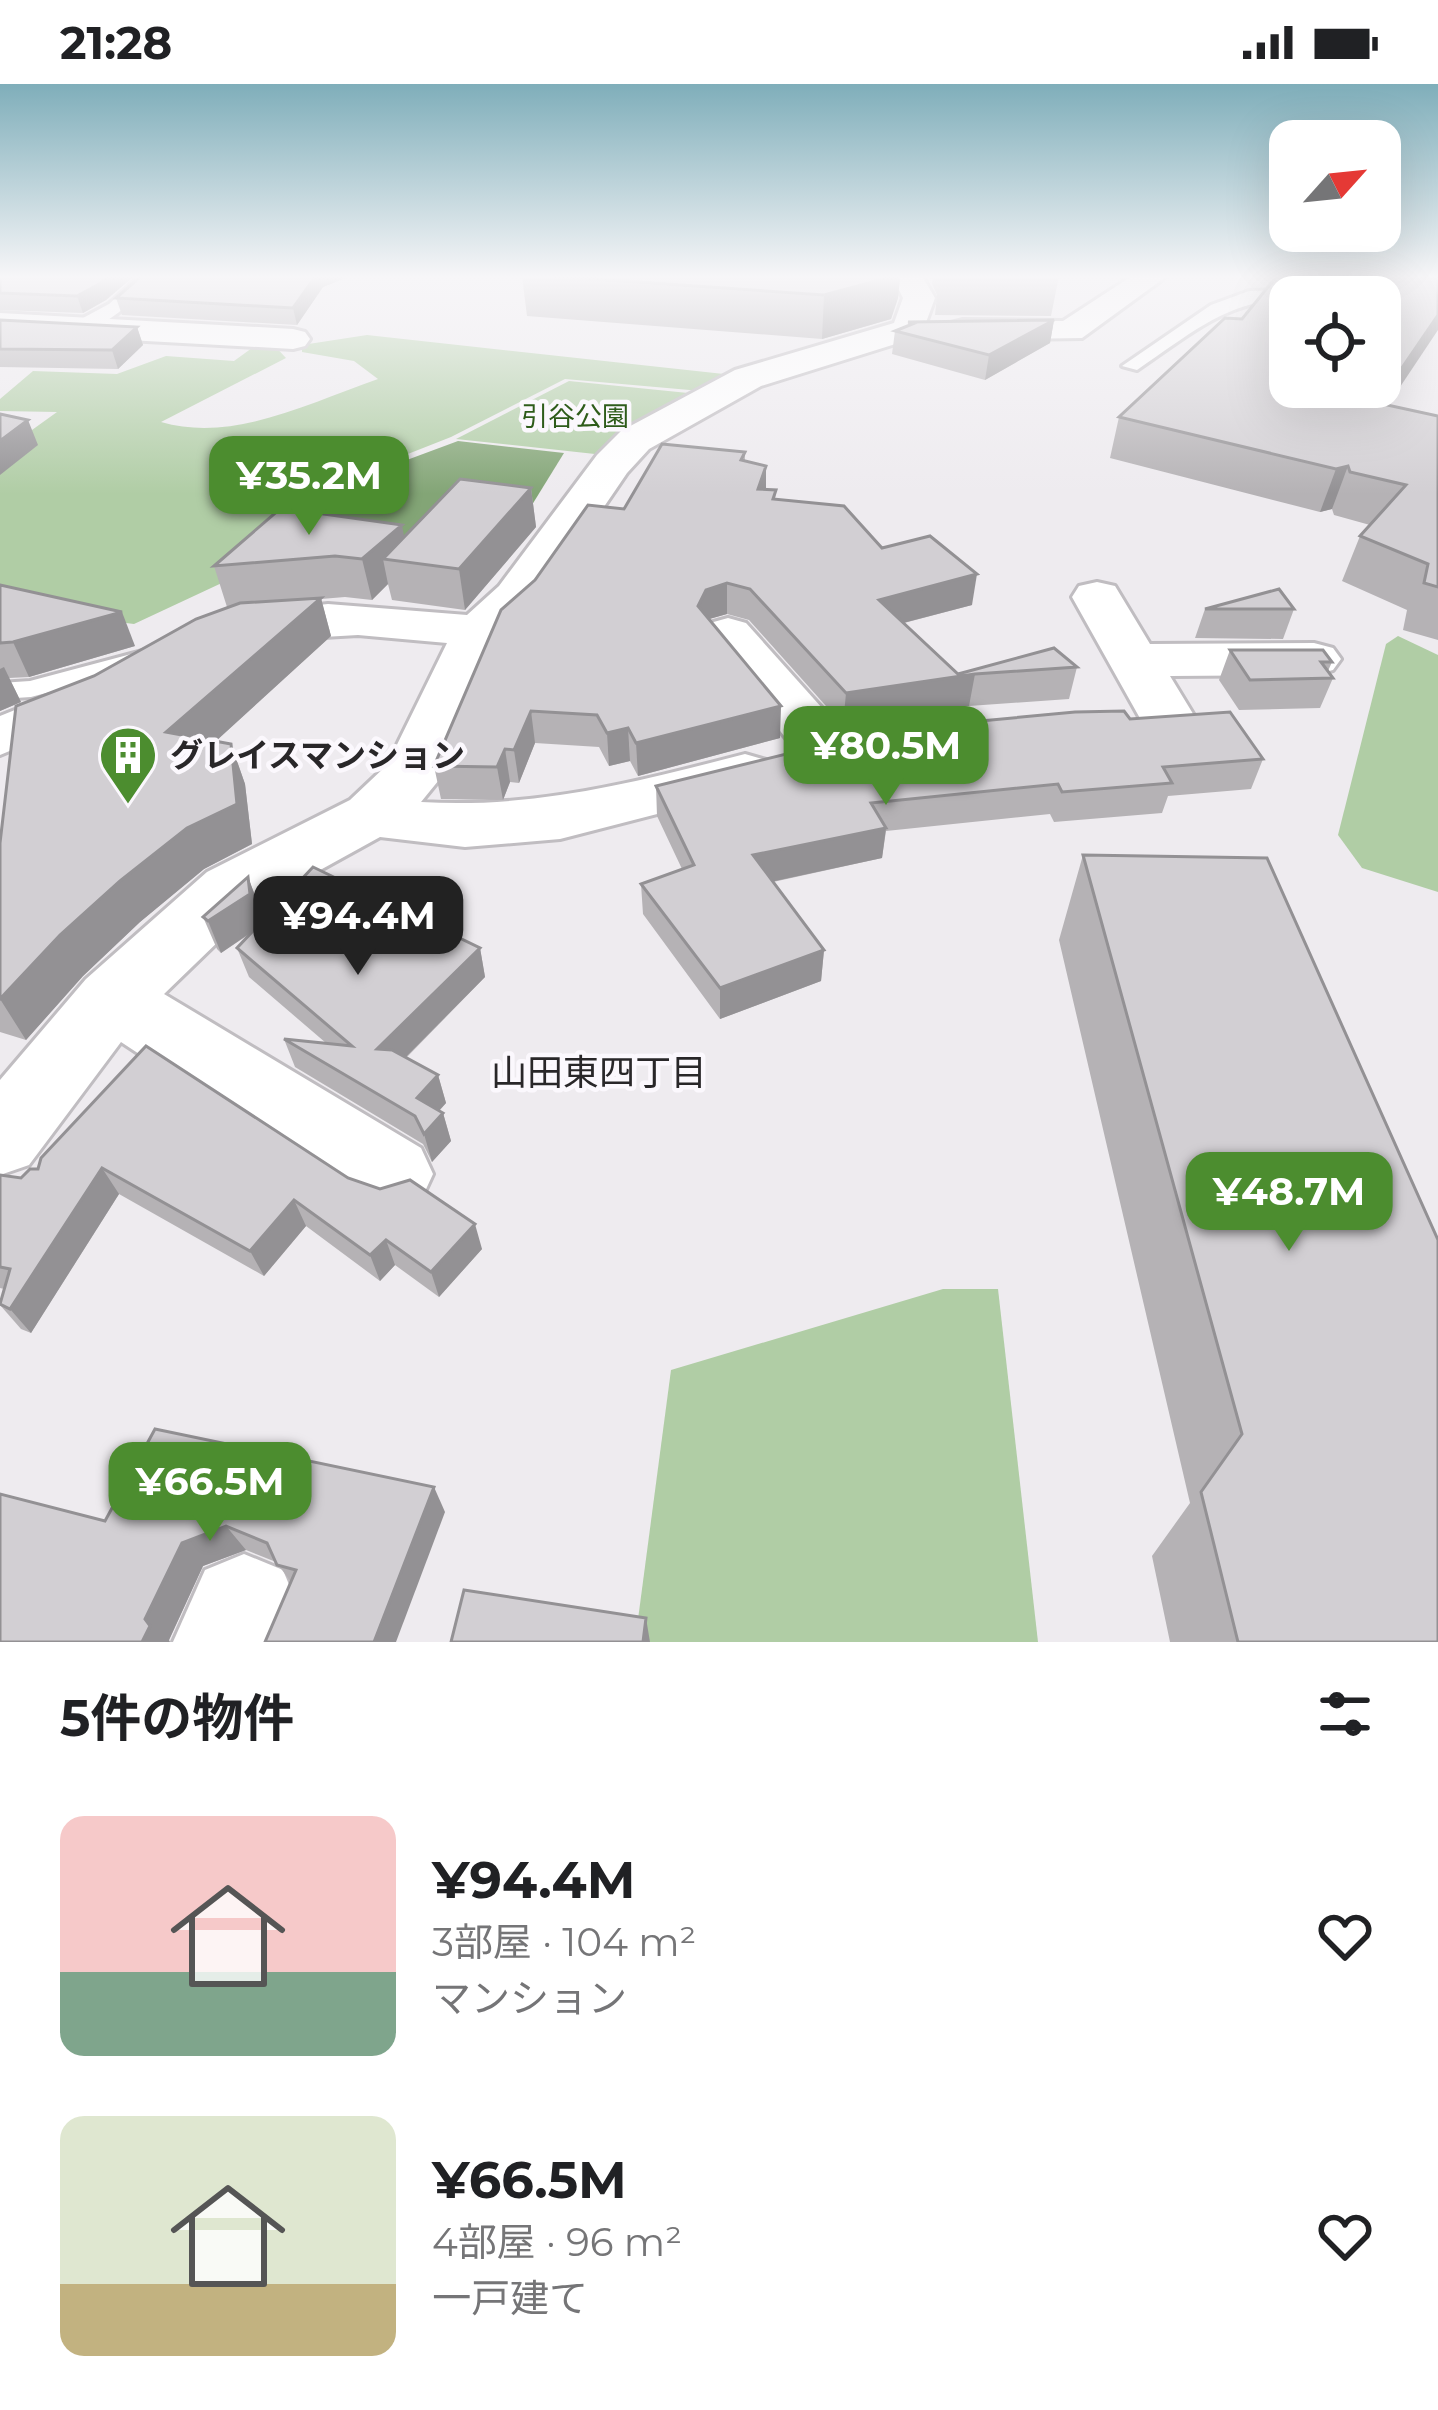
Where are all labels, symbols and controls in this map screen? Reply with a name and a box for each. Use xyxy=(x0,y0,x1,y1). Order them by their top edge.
text: 21:28 xyxy=(60,15,172,70)
north arrow xyxy=(1269,120,1401,252)
map controls xyxy=(1269,120,1401,408)
button: locate xyxy=(1269,276,1401,408)
park label: 引谷公園 xyxy=(521,400,629,433)
pin: ¥35.2M xyxy=(211,436,407,538)
text: ¥35.2M xyxy=(236,451,382,499)
pin: ¥80.5M xyxy=(788,706,984,808)
text: ¥80.5M xyxy=(811,721,961,769)
building icon: グレイスマンション xyxy=(97,724,159,806)
place label: グレイスマンション xyxy=(170,735,465,775)
pin: ¥94.4M xyxy=(260,876,456,978)
text: ¥94.4M xyxy=(280,891,436,939)
district label: 山田東四丁目 xyxy=(491,1050,707,1094)
pin: ¥48.7M xyxy=(1191,1152,1387,1254)
text: ¥48.7M xyxy=(1213,1167,1365,1215)
pin: ¥66.5M xyxy=(112,1442,308,1544)
text: ¥66.5M xyxy=(136,1457,284,1505)
icon: filters xyxy=(1312,1681,1378,1747)
text: 5件の物件 xyxy=(60,1687,294,1749)
text: ¥94.4M xyxy=(432,1849,635,1911)
icon: home xyxy=(156,1864,300,2008)
icon: heart xyxy=(1312,1903,1378,1969)
text: 3部屋 · 104 m² xyxy=(432,1918,696,1966)
text: マンション xyxy=(432,1974,627,2022)
text: ¥66.5M xyxy=(432,2149,627,2211)
icon: home xyxy=(156,2164,300,2308)
icon: heart xyxy=(1312,2203,1378,2269)
text: 4部屋 · 96 m² xyxy=(432,2218,682,2266)
text: 一戸建て xyxy=(432,2274,588,2322)

